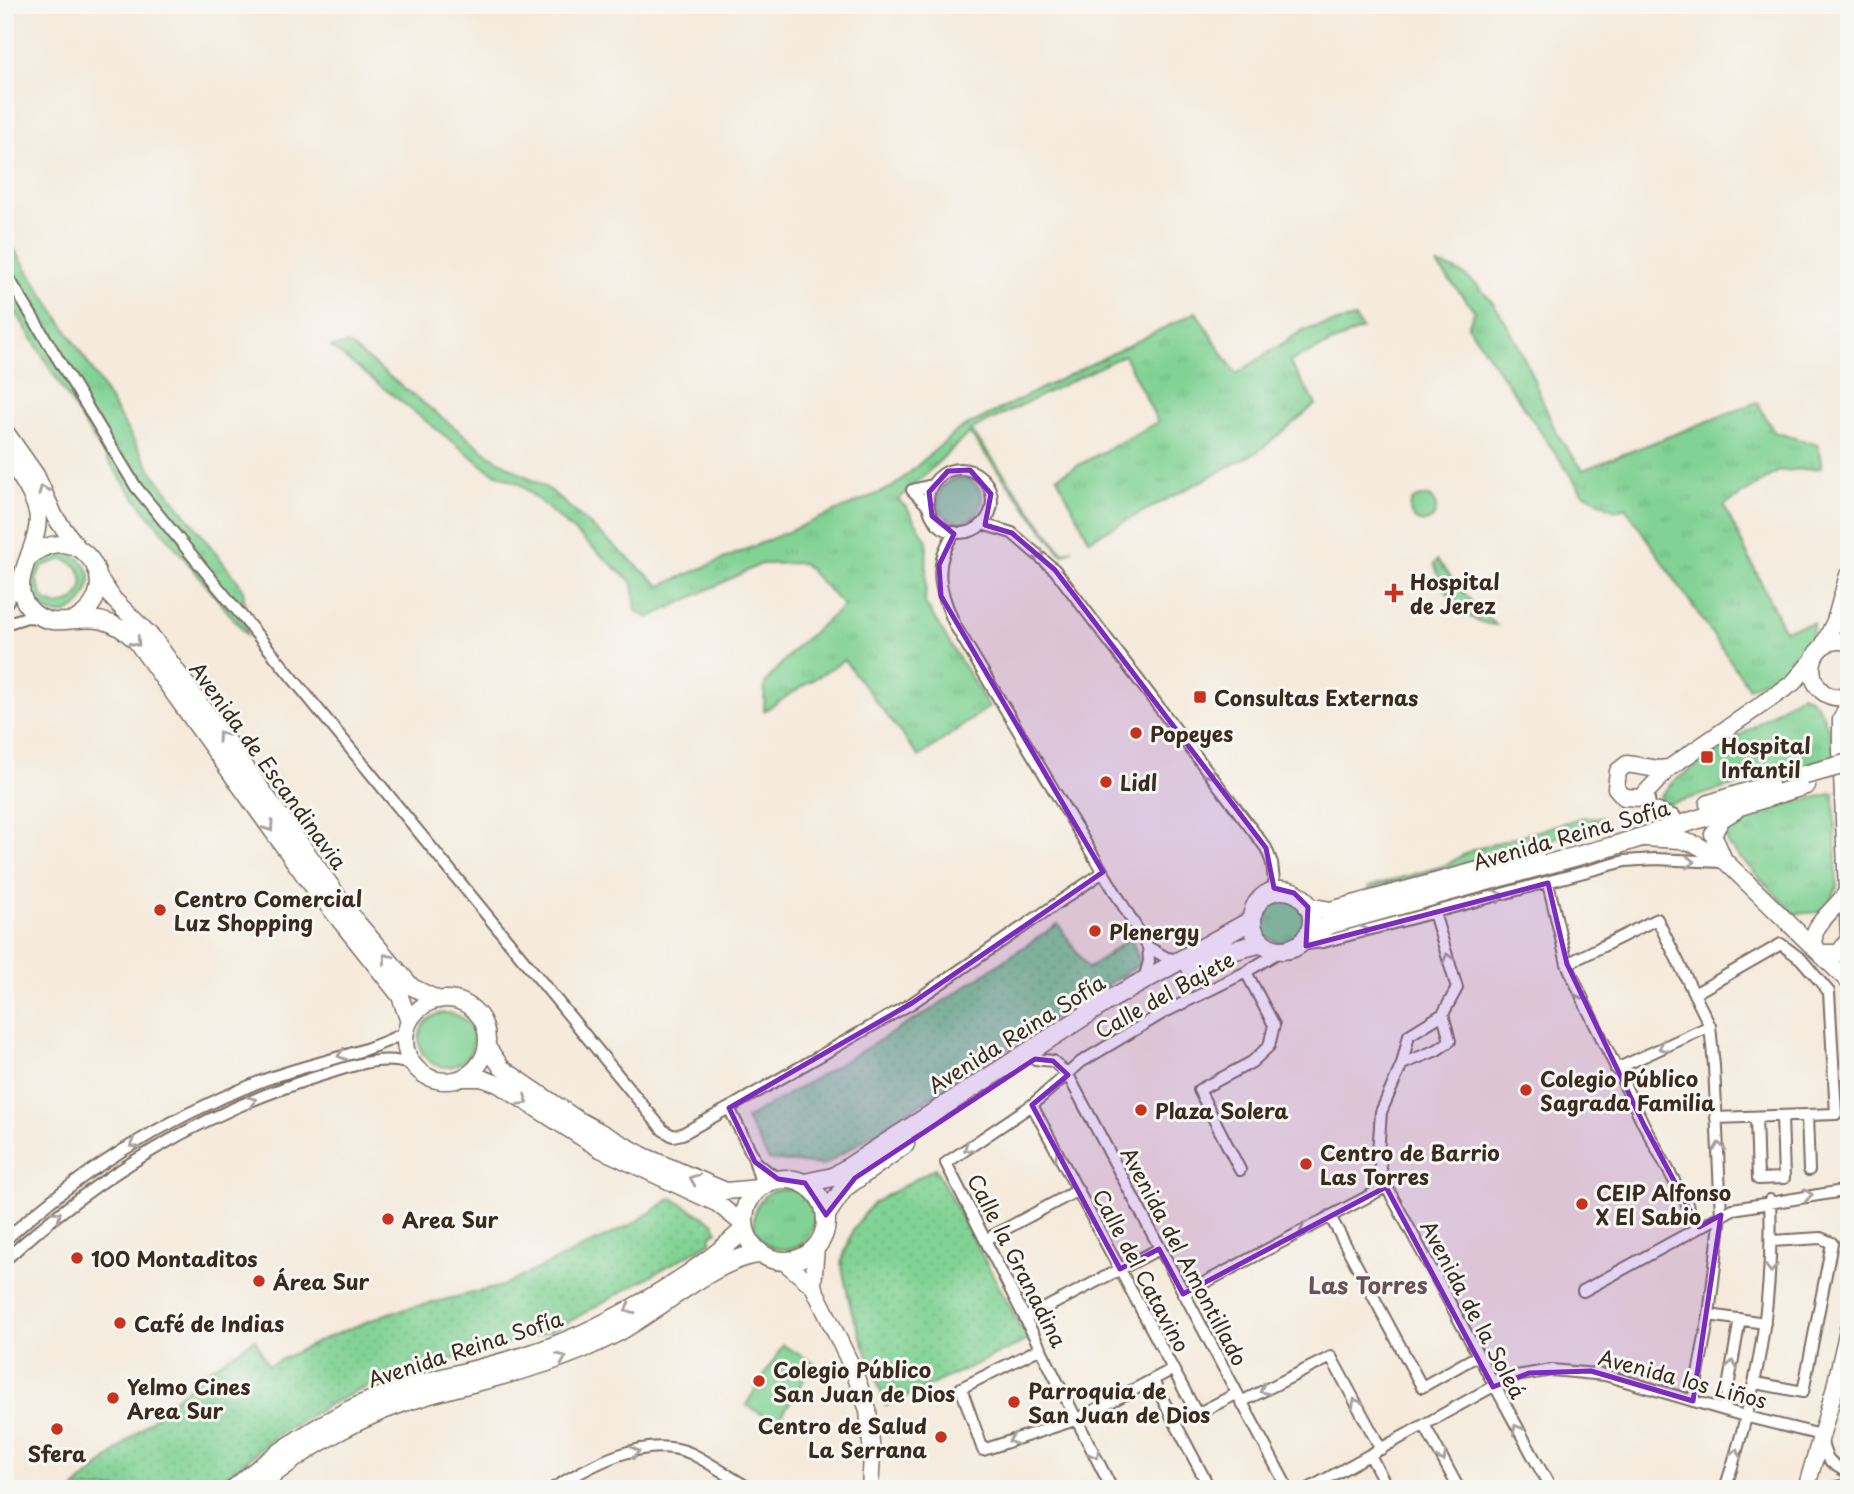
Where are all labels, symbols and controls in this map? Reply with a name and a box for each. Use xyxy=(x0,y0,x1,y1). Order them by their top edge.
one-way arrow xyxy=(37,485,51,497)
one-way arrow xyxy=(1032,548,1045,561)
place label: Hospital de Jerez xyxy=(1410,565,1500,621)
marker: Hospital de Jerez xyxy=(1384,583,1404,603)
one-way arrow xyxy=(128,634,140,647)
street label: Avenida de Escandinavia xyxy=(182,654,356,876)
place label: Consultas Externas xyxy=(1214,681,1418,713)
marker: Consultas Externas xyxy=(1192,689,1208,705)
place label: Popeyes xyxy=(1150,717,1233,749)
marker: Popeyes xyxy=(1128,725,1144,741)
place label: Hospital Infantil xyxy=(1721,729,1811,785)
one-way arrow xyxy=(218,731,230,744)
marker: Hospital Infantil xyxy=(1699,749,1715,765)
place label: Lidl xyxy=(1120,766,1157,798)
one-way arrow xyxy=(1202,767,1214,779)
marker: Lidl xyxy=(1098,774,1114,790)
street label: Avenida Reina Sofía xyxy=(1469,791,1673,877)
one-way arrow xyxy=(261,819,273,831)
one-way arrow xyxy=(1685,855,1696,870)
place label: Centro Comercial Luz Shopping xyxy=(174,882,362,938)
one-way arrow xyxy=(1494,890,1506,904)
marker: Centro Comercial Luz Shopping xyxy=(152,902,168,918)
place label: Plenergy xyxy=(1109,915,1199,947)
marker: Plenergy xyxy=(1087,923,1103,939)
one-way arrow xyxy=(1359,924,1371,939)
street label: Calle del Bajete xyxy=(1088,942,1240,1046)
one-way arrow xyxy=(383,953,395,966)
one-way arrow xyxy=(1442,953,1456,965)
street label: Avenida Reina Sofía xyxy=(921,966,1111,1100)
one-way arrow xyxy=(1573,988,1587,1000)
one-way arrow xyxy=(1658,1039,1670,1053)
one-way arrow xyxy=(336,1046,348,1061)
place label: Colegio Público Sagrada Familia xyxy=(1540,1062,1716,1118)
marker: Colegio Público Sagrada Familia xyxy=(1518,1082,1534,1098)
one-way arrow xyxy=(516,1093,529,1105)
place label: Plaza Solera xyxy=(1155,1094,1289,1126)
one-way arrow xyxy=(246,1095,258,1109)
marker: Plaza Solera xyxy=(1133,1102,1149,1118)
one-way arrow xyxy=(128,1136,141,1149)
place label: Centro de Barrio Las Torres xyxy=(1320,1136,1500,1192)
one-way arrow xyxy=(963,1140,976,1153)
street label: Avenida del Amontillado xyxy=(1114,1141,1256,1371)
one-way arrow xyxy=(1712,1141,1727,1152)
one-way arrow xyxy=(1054,1150,1067,1162)
marker: Centro de Barrio Las Torres xyxy=(1298,1156,1314,1172)
street label: Calle la Granadina xyxy=(960,1168,1076,1353)
one-way arrow xyxy=(688,1173,700,1187)
place label: CEIP Alfonso X El Sabio xyxy=(1596,1176,1731,1232)
street label: Calle del Catavino xyxy=(1085,1183,1199,1357)
one-way arrow xyxy=(1802,1188,1814,1203)
marker: CEIP Alfonso X El Sabio xyxy=(1574,1196,1590,1212)
place label: Area Sur xyxy=(402,1203,499,1235)
one-way arrow xyxy=(49,1211,61,1224)
marker: Area Sur xyxy=(380,1211,396,1227)
street label: Avenida de la Soleá xyxy=(1413,1214,1535,1404)
one-way arrow xyxy=(1299,1222,1311,1235)
place label: 100 Montaditos xyxy=(91,1242,258,1274)
marker: 100 Montaditos xyxy=(69,1250,85,1266)
one-way arrow xyxy=(1763,1264,1779,1274)
place label: Área Sur xyxy=(273,1265,370,1297)
district label: Las Torres xyxy=(1308,1267,1428,1302)
marker: Área Sur xyxy=(251,1273,267,1289)
street label: Avenida Reina Sofía xyxy=(363,1301,567,1395)
one-way arrow xyxy=(624,1301,636,1314)
place label: Café de Indias xyxy=(134,1307,284,1339)
marker: Café de Indias xyxy=(112,1315,128,1331)
street label: Avenida los Liños xyxy=(1595,1340,1771,1416)
one-way arrow xyxy=(555,1352,567,1366)
place label: Colegio Público San Juan de Dios xyxy=(773,1353,955,1409)
one-way arrow xyxy=(1724,1359,1739,1371)
place label: Yelmo Cines Area Sur xyxy=(127,1370,250,1426)
marker: Colegio Público San Juan de Dios xyxy=(751,1373,767,1389)
place label: Parroquia de San Juan de Dios xyxy=(1028,1374,1210,1430)
one-way arrow xyxy=(1259,1382,1271,1396)
marker: Yelmo Cines Area Sur xyxy=(105,1390,121,1406)
marker: Parroquia de San Juan de Dios xyxy=(1006,1394,1022,1410)
one-way arrow xyxy=(1351,1398,1364,1410)
place label: Centro de Salud La Serrana xyxy=(758,1409,927,1465)
marker: Sfera xyxy=(49,1421,65,1437)
one-way arrow xyxy=(1512,1424,1525,1437)
marker: Centro de Salud La Serrana xyxy=(933,1429,949,1445)
one-way arrow xyxy=(1007,1432,1020,1446)
place label: Sfera xyxy=(28,1437,87,1469)
one-way arrow xyxy=(628,1446,640,1460)
one-way arrow xyxy=(1087,1447,1101,1459)
one-way arrow xyxy=(1728,1447,1743,1459)
one-way arrow xyxy=(1434,1450,1447,1462)

